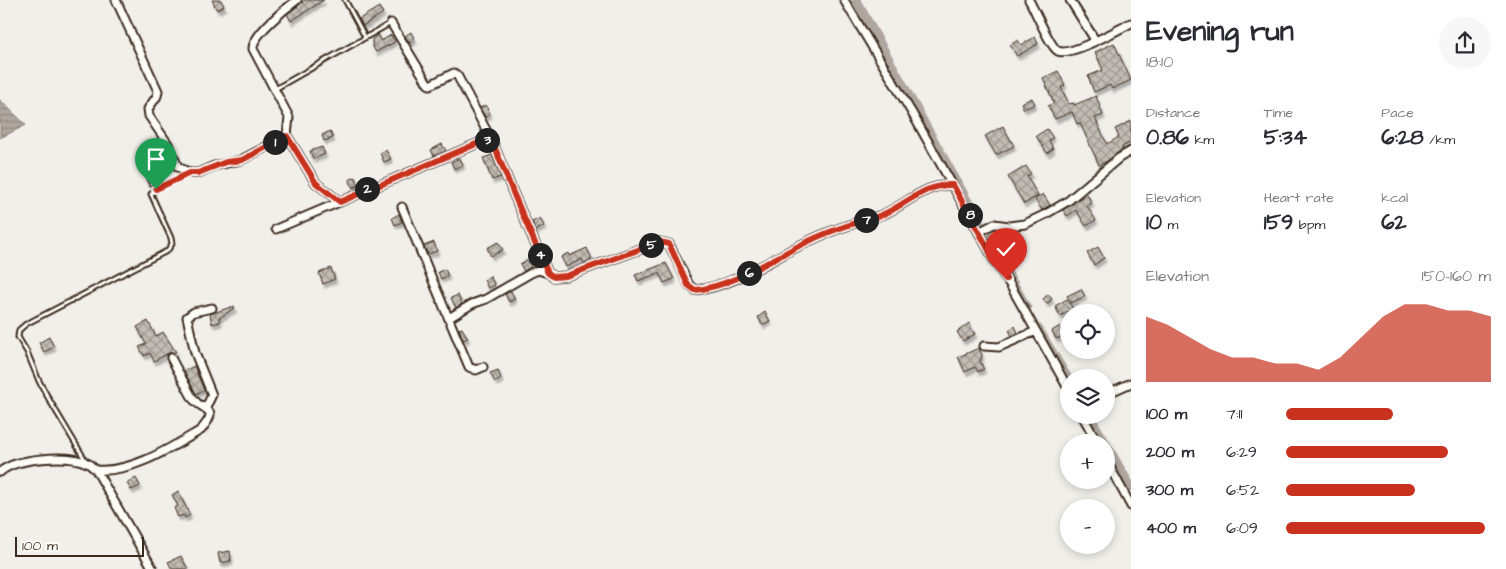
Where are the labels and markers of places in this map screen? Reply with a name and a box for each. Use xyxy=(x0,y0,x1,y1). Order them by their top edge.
pin: 3 xyxy=(474,128,500,152)
pin: 1 xyxy=(262,130,288,154)
pin xyxy=(135,138,177,189)
pin: 2 xyxy=(354,176,380,202)
pin: 8 xyxy=(958,202,982,228)
pin: 7 xyxy=(854,208,878,232)
pin xyxy=(985,228,1027,279)
pin: 5 xyxy=(638,232,664,258)
pin: 4 xyxy=(528,242,552,268)
pin: 6 xyxy=(736,260,762,286)

